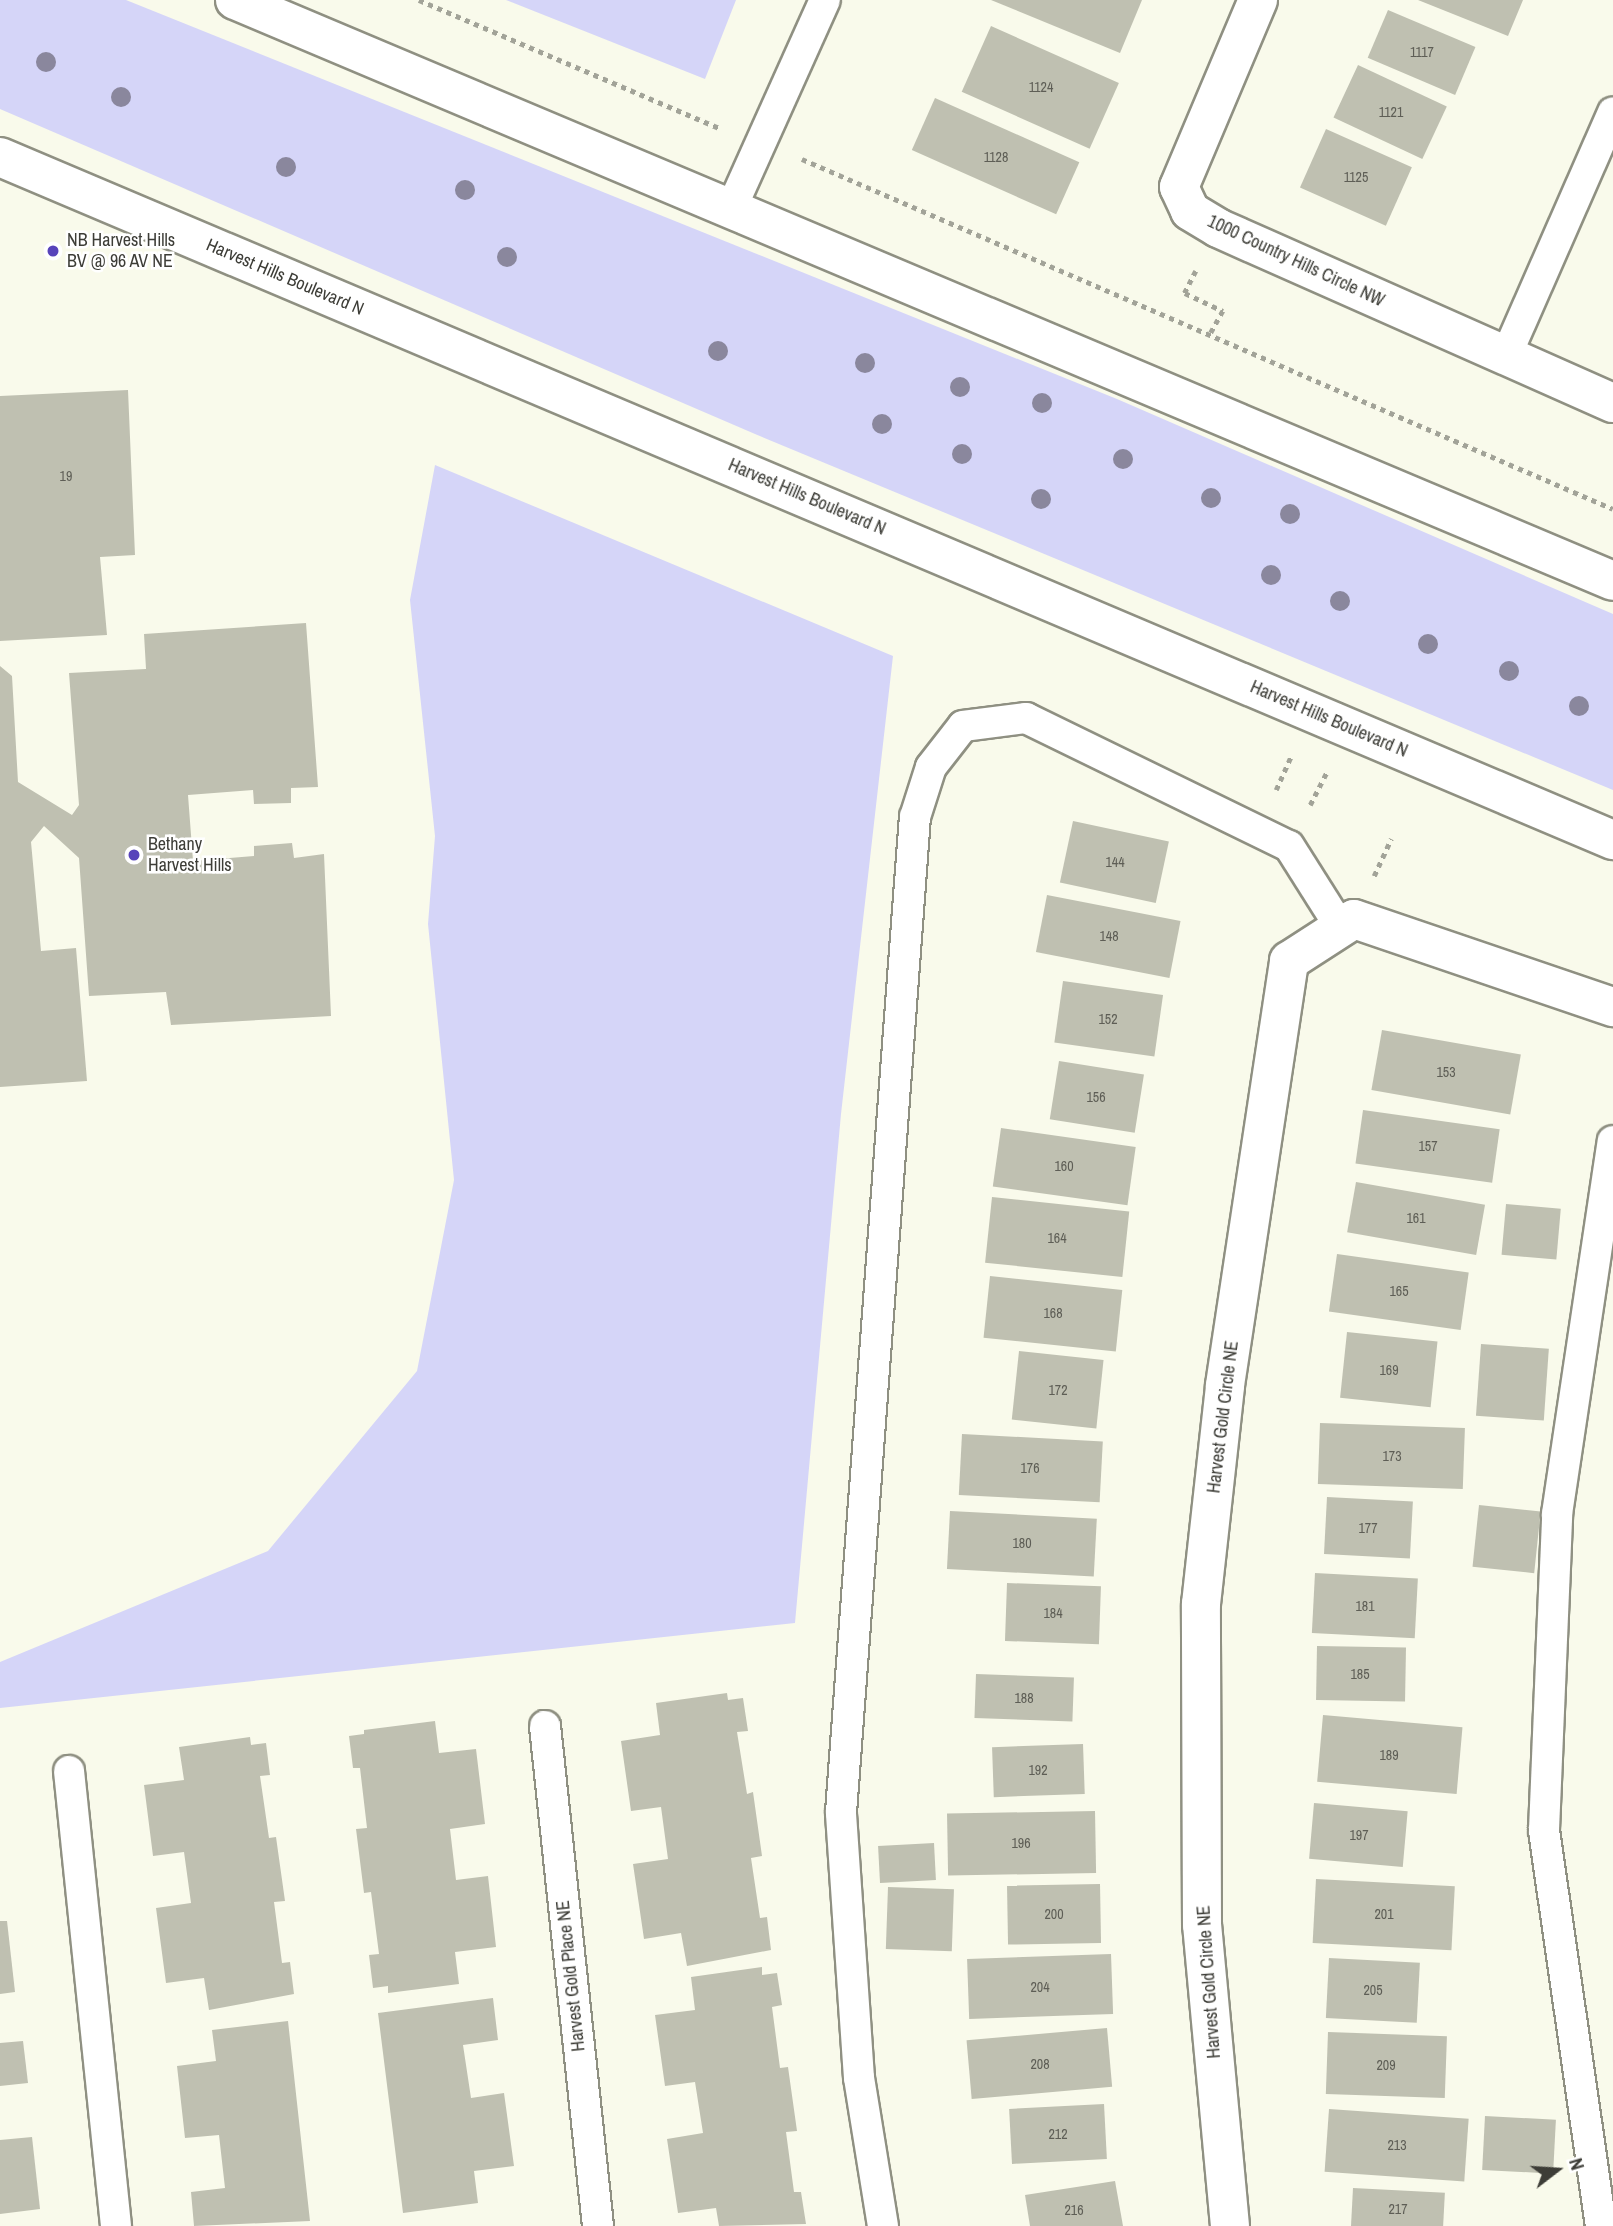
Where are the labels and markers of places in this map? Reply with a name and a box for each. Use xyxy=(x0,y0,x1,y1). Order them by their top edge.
place label: NB Harvest Hills BV @ 96 AV NE xyxy=(67,230,175,272)
marker: NB Harvest Hills BV @ 96 AV NE xyxy=(45,243,61,259)
place label: Bethany Harvest Hills xyxy=(148,834,232,876)
marker: Bethany Harvest Hills xyxy=(126,847,142,863)

